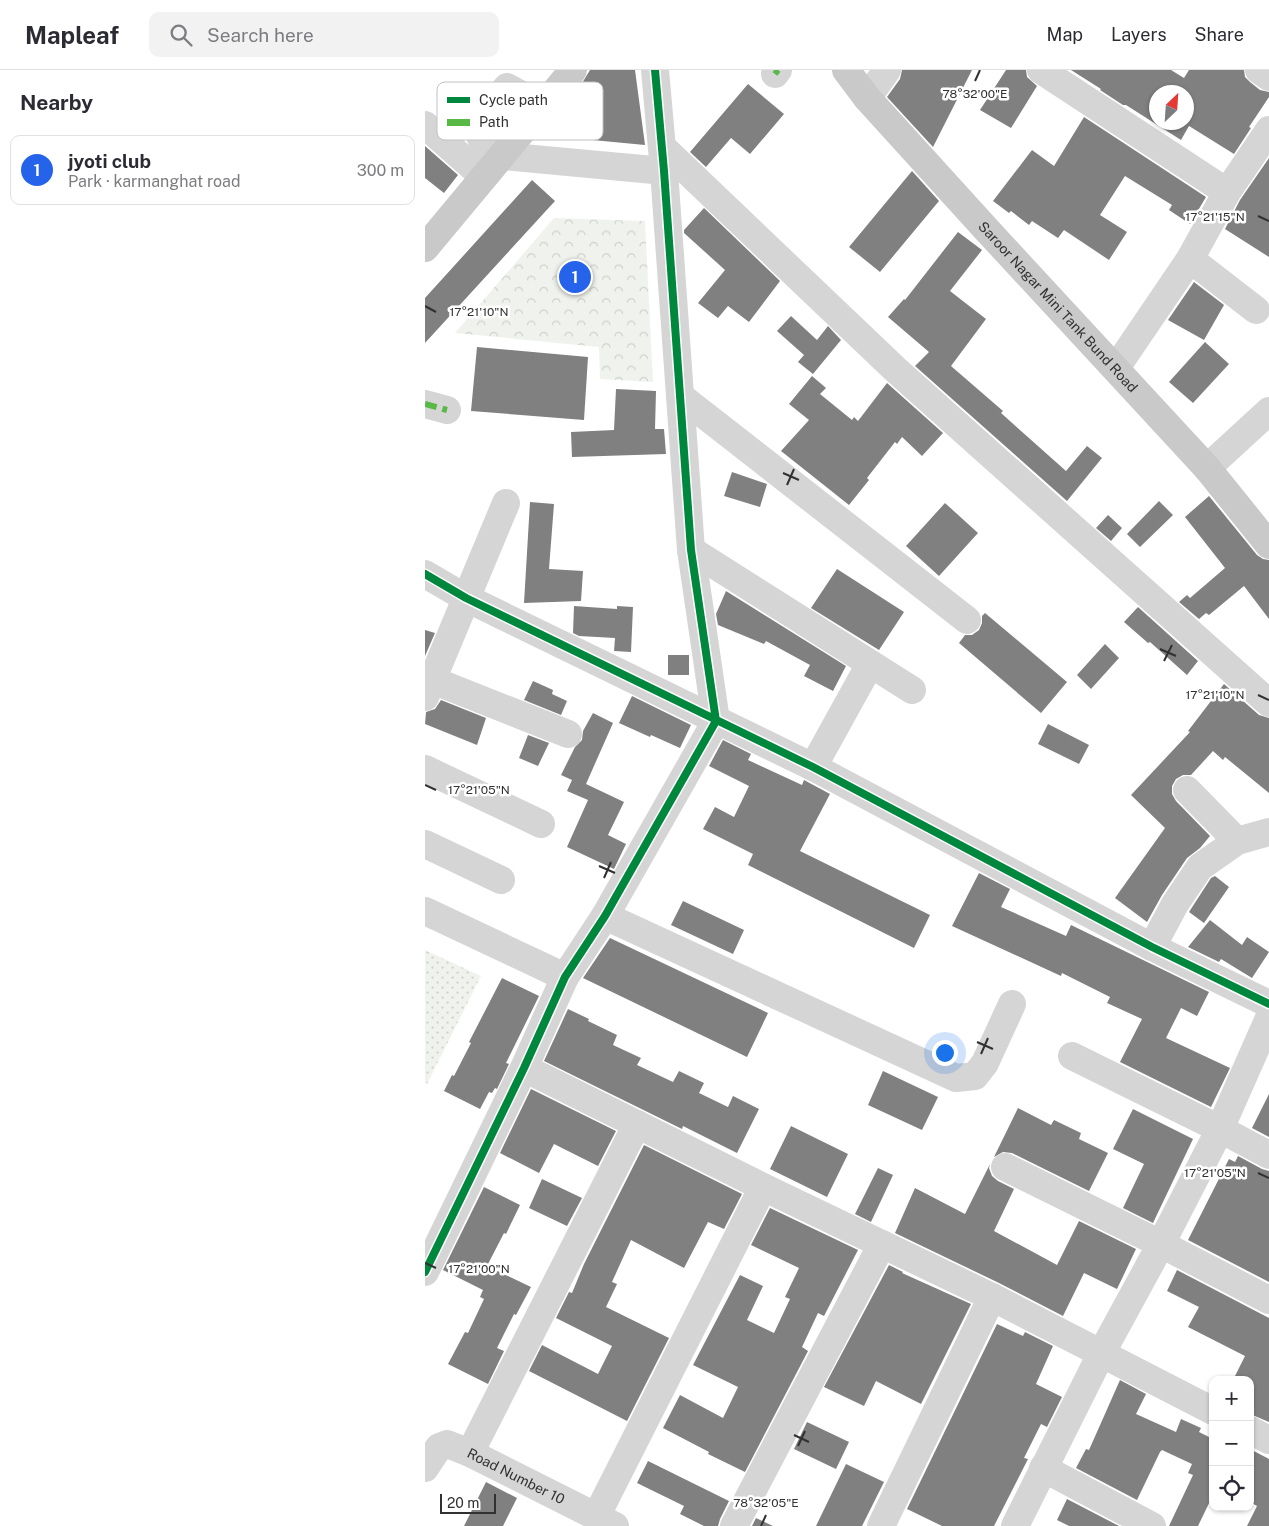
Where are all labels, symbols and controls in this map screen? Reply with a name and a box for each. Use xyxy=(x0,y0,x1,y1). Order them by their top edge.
search box xyxy=(149,12,499,57)
text: Mapleaf xyxy=(25,21,119,49)
icon: search xyxy=(167,21,195,49)
text: Search here xyxy=(207,24,314,46)
text: Map xyxy=(1047,24,1083,45)
text: Layers xyxy=(1111,24,1167,45)
text: Share xyxy=(1195,24,1244,45)
legend xyxy=(437,82,603,140)
north arrow xyxy=(1149,85,1194,130)
text: 78°32'00"E xyxy=(942,87,1008,101)
text: Nearby xyxy=(20,90,93,115)
text: Cycle path xyxy=(479,92,548,108)
text: Path xyxy=(479,114,509,130)
text: jyoti club xyxy=(68,150,151,172)
text: 1 xyxy=(34,161,40,180)
text: 300 m xyxy=(357,161,404,180)
text: Park · karmanghat road xyxy=(68,172,240,191)
text: 17°21'15"N xyxy=(1185,210,1245,224)
street label: Saroor Nagar Mini Tank Bund Road xyxy=(975,218,1141,396)
pin: 1 xyxy=(559,258,591,296)
text: 17°21'10"N xyxy=(449,305,509,319)
text: 17°21'10"N xyxy=(1185,688,1245,702)
text: 17°21'05"N xyxy=(448,783,510,797)
your location xyxy=(932,1040,958,1066)
text: 17°21'05"N xyxy=(1184,1166,1246,1180)
text: 17°21'00"N xyxy=(448,1262,510,1276)
map controls xyxy=(1209,1376,1254,1511)
button: + xyxy=(1209,1376,1254,1421)
button: − xyxy=(1209,1421,1254,1466)
street label: Road Number 10 xyxy=(465,1445,567,1507)
button: locate xyxy=(1209,1466,1254,1511)
scale bar xyxy=(440,1491,496,1514)
text: 20 m xyxy=(447,1495,479,1511)
text: 78°32'05"E xyxy=(733,1496,799,1510)

